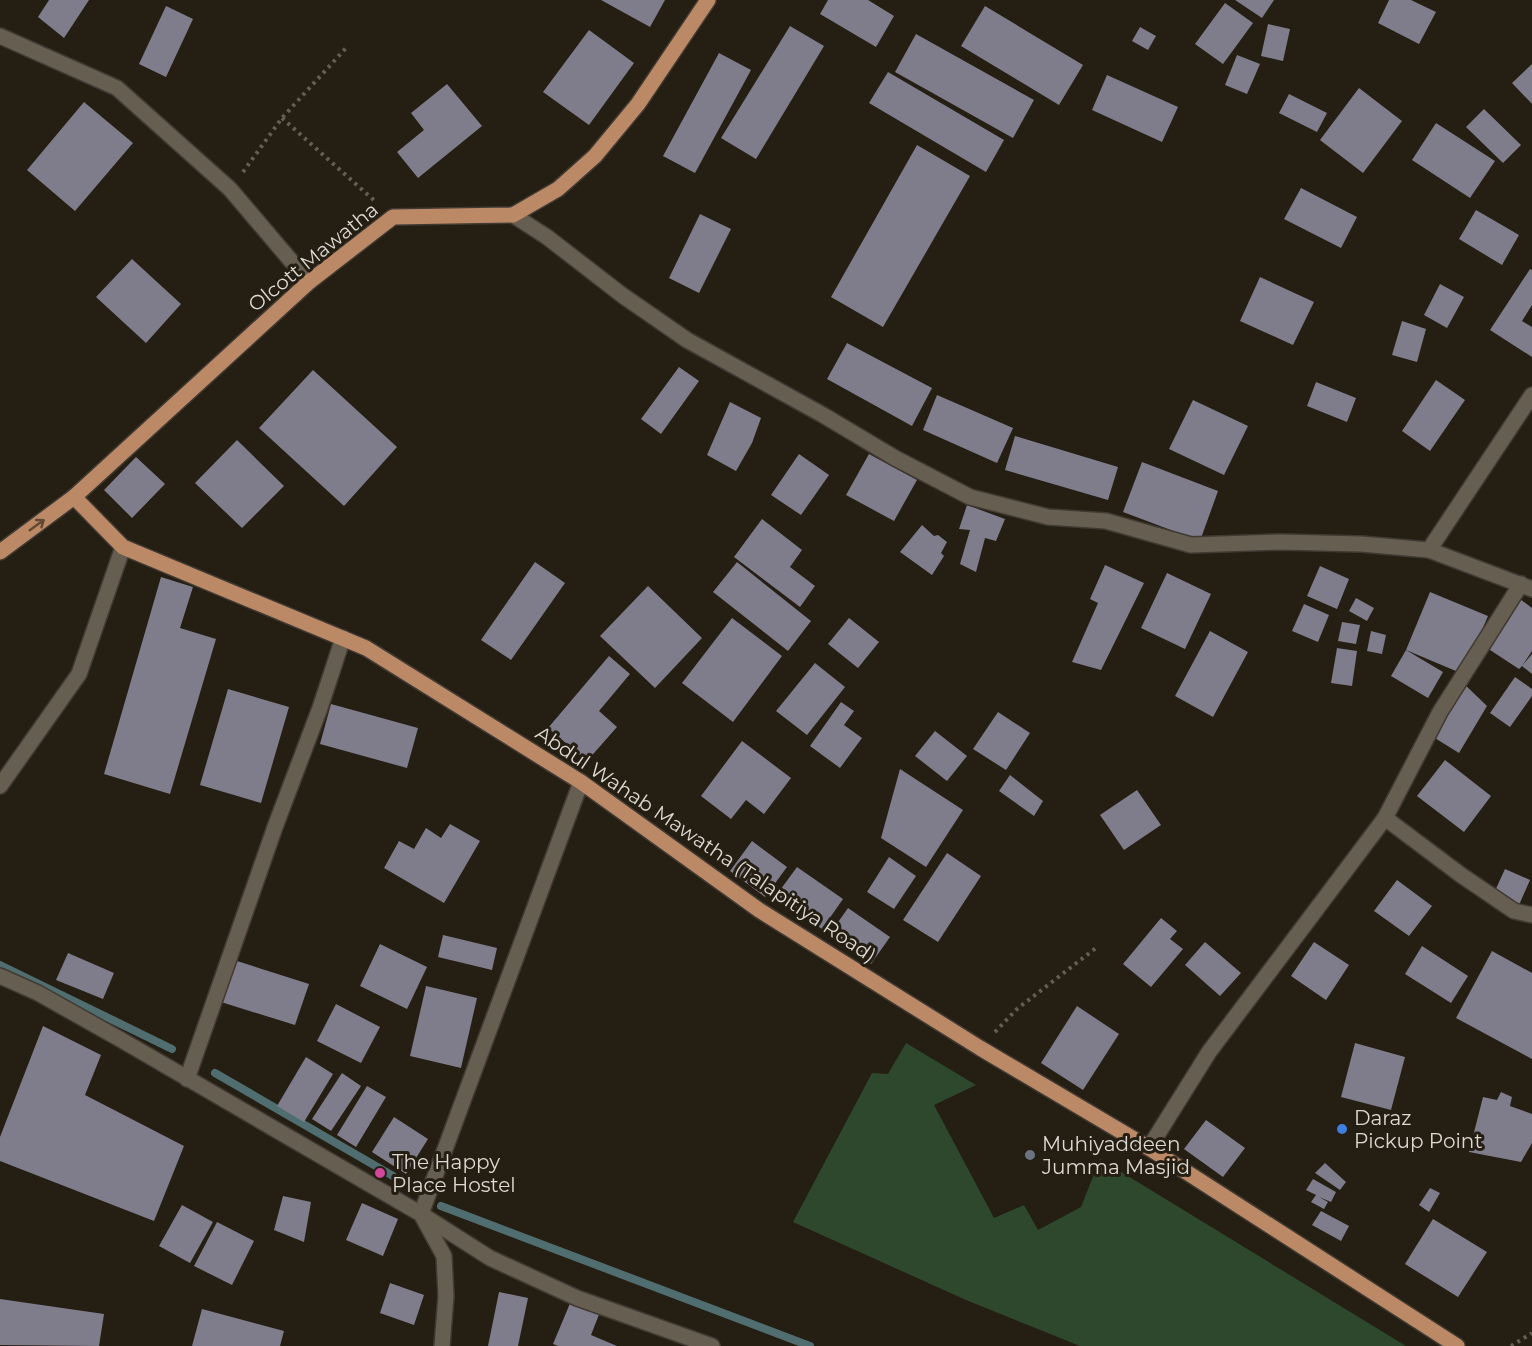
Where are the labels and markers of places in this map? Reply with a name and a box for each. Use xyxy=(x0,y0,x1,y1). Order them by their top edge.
place label: Daraz Pickup Point xyxy=(1354,1106,1483,1153)
marker: Daraz Pickup Point xyxy=(1335,1122,1349,1136)
place label: Muhiyaddeen Jumma Masjid xyxy=(1041,1132,1190,1179)
marker: Muhiyaddeen Jumma Masjid xyxy=(1023,1148,1037,1162)
place label: The Happy Place Hostel xyxy=(392,1150,516,1197)
marker: The Happy Place Hostel xyxy=(373,1166,387,1180)

